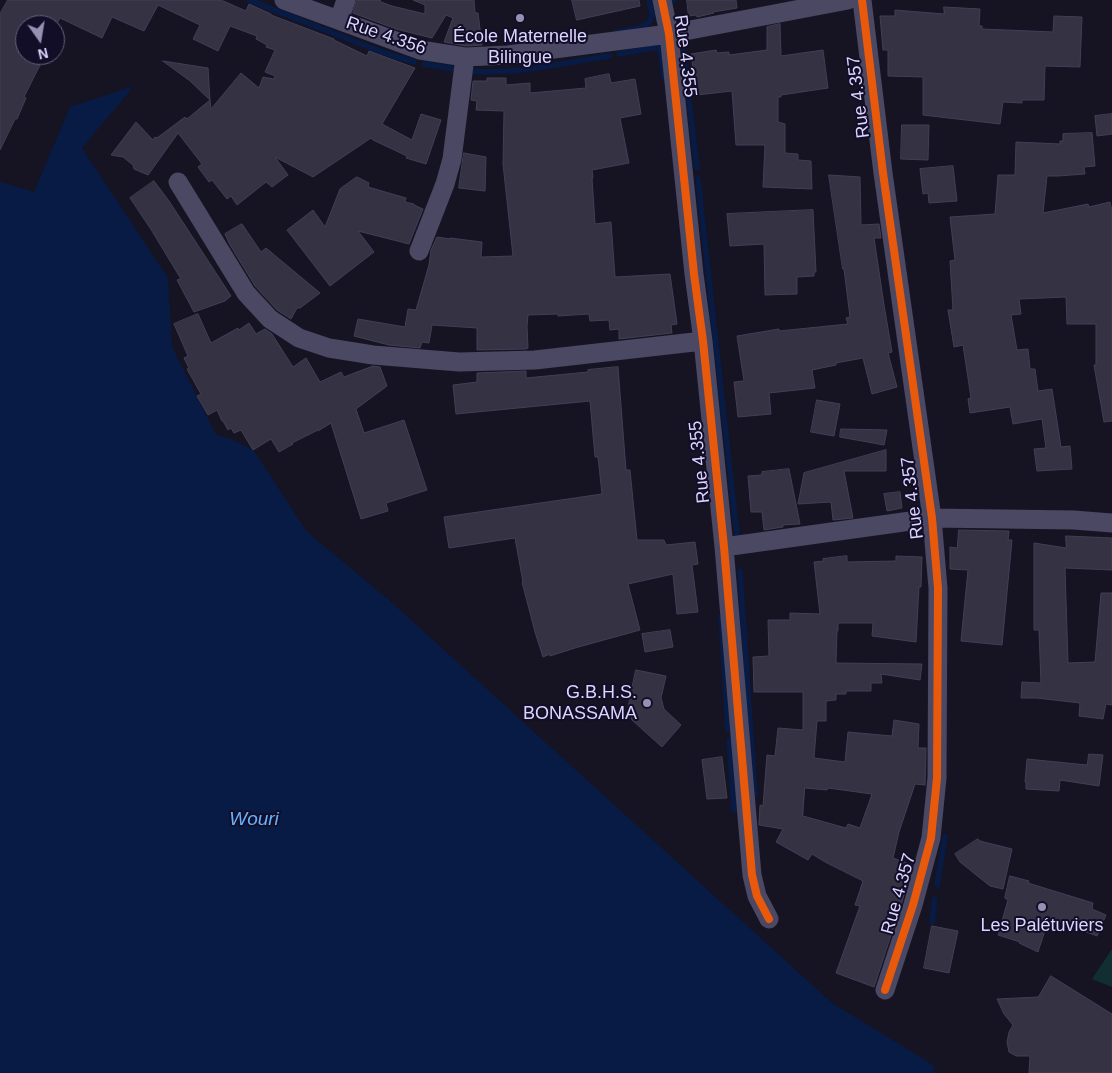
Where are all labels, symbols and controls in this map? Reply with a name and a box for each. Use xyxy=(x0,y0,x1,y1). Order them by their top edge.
street label: Rue 4.356 xyxy=(343,12,429,60)
marker: École Maternelle Bilingue xyxy=(514,12,526,24)
street label: Rue 4.355 xyxy=(669,13,701,99)
north arrow xyxy=(15,15,65,65)
place label: École Maternelle Bilingue xyxy=(453,26,587,68)
text: N xyxy=(36,45,50,63)
street label: Rue 4.357 xyxy=(843,54,875,140)
street label: Rue 4.355 xyxy=(685,420,715,504)
street label: Rue 4.357 xyxy=(897,455,929,541)
place label: G.B.H.S. BONASSAMA xyxy=(523,682,637,724)
marker: G.B.H.S. BONASSAMA xyxy=(641,697,653,709)
water label: Wouri xyxy=(229,809,279,831)
street label: Rue 4.357 xyxy=(877,851,921,937)
marker: Les Palétuviers xyxy=(1036,901,1048,913)
place label: Les Palétuviers xyxy=(980,915,1104,937)

